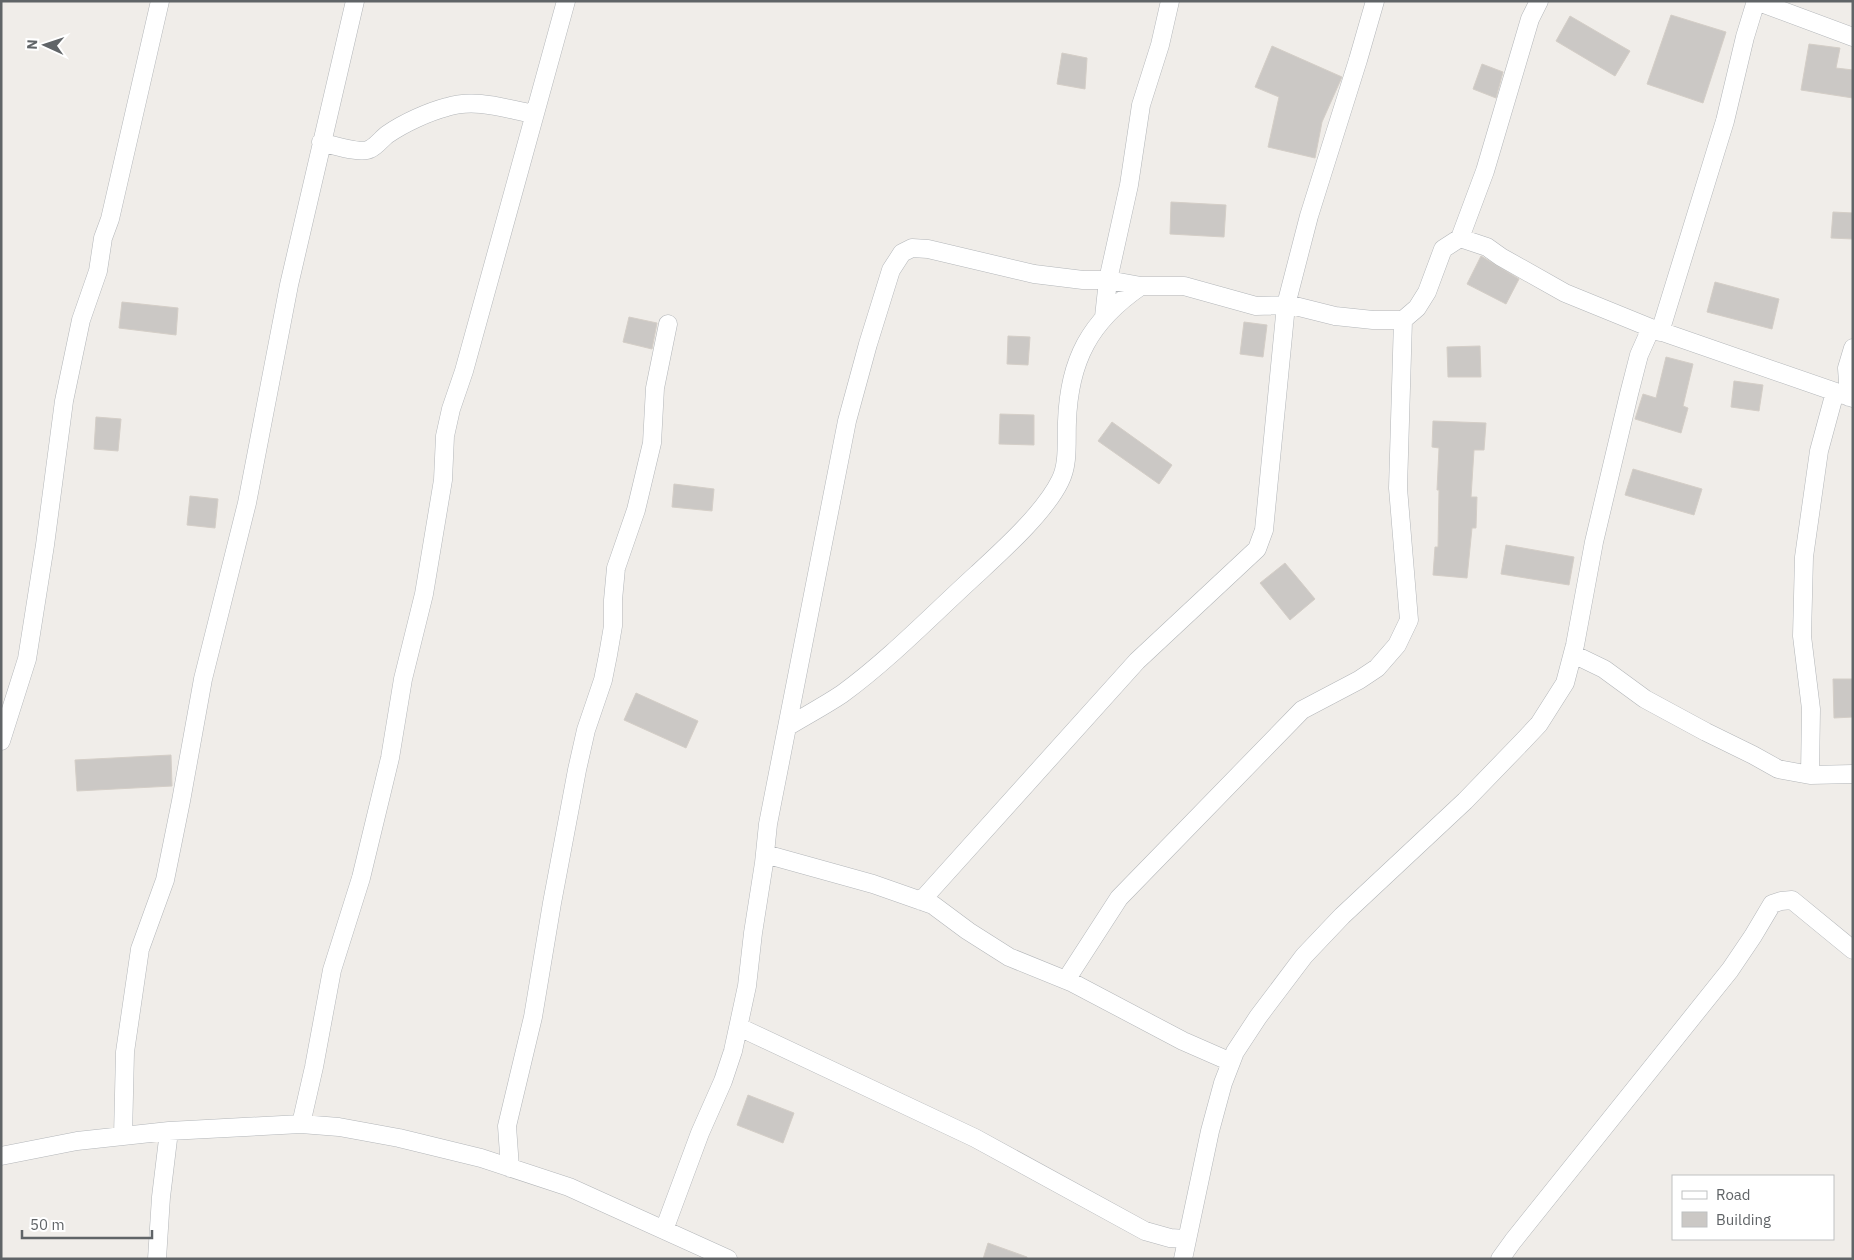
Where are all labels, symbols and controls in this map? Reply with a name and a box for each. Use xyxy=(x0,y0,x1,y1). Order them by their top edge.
north arrow xyxy=(20,20,70,70)
text: N xyxy=(23,39,41,50)
legend xyxy=(1672,1175,1834,1240)
text: Road xyxy=(1716,1185,1751,1204)
scale bar xyxy=(22,1208,152,1240)
text: Building xyxy=(1716,1210,1771,1229)
text: 50 m xyxy=(30,1215,65,1234)

